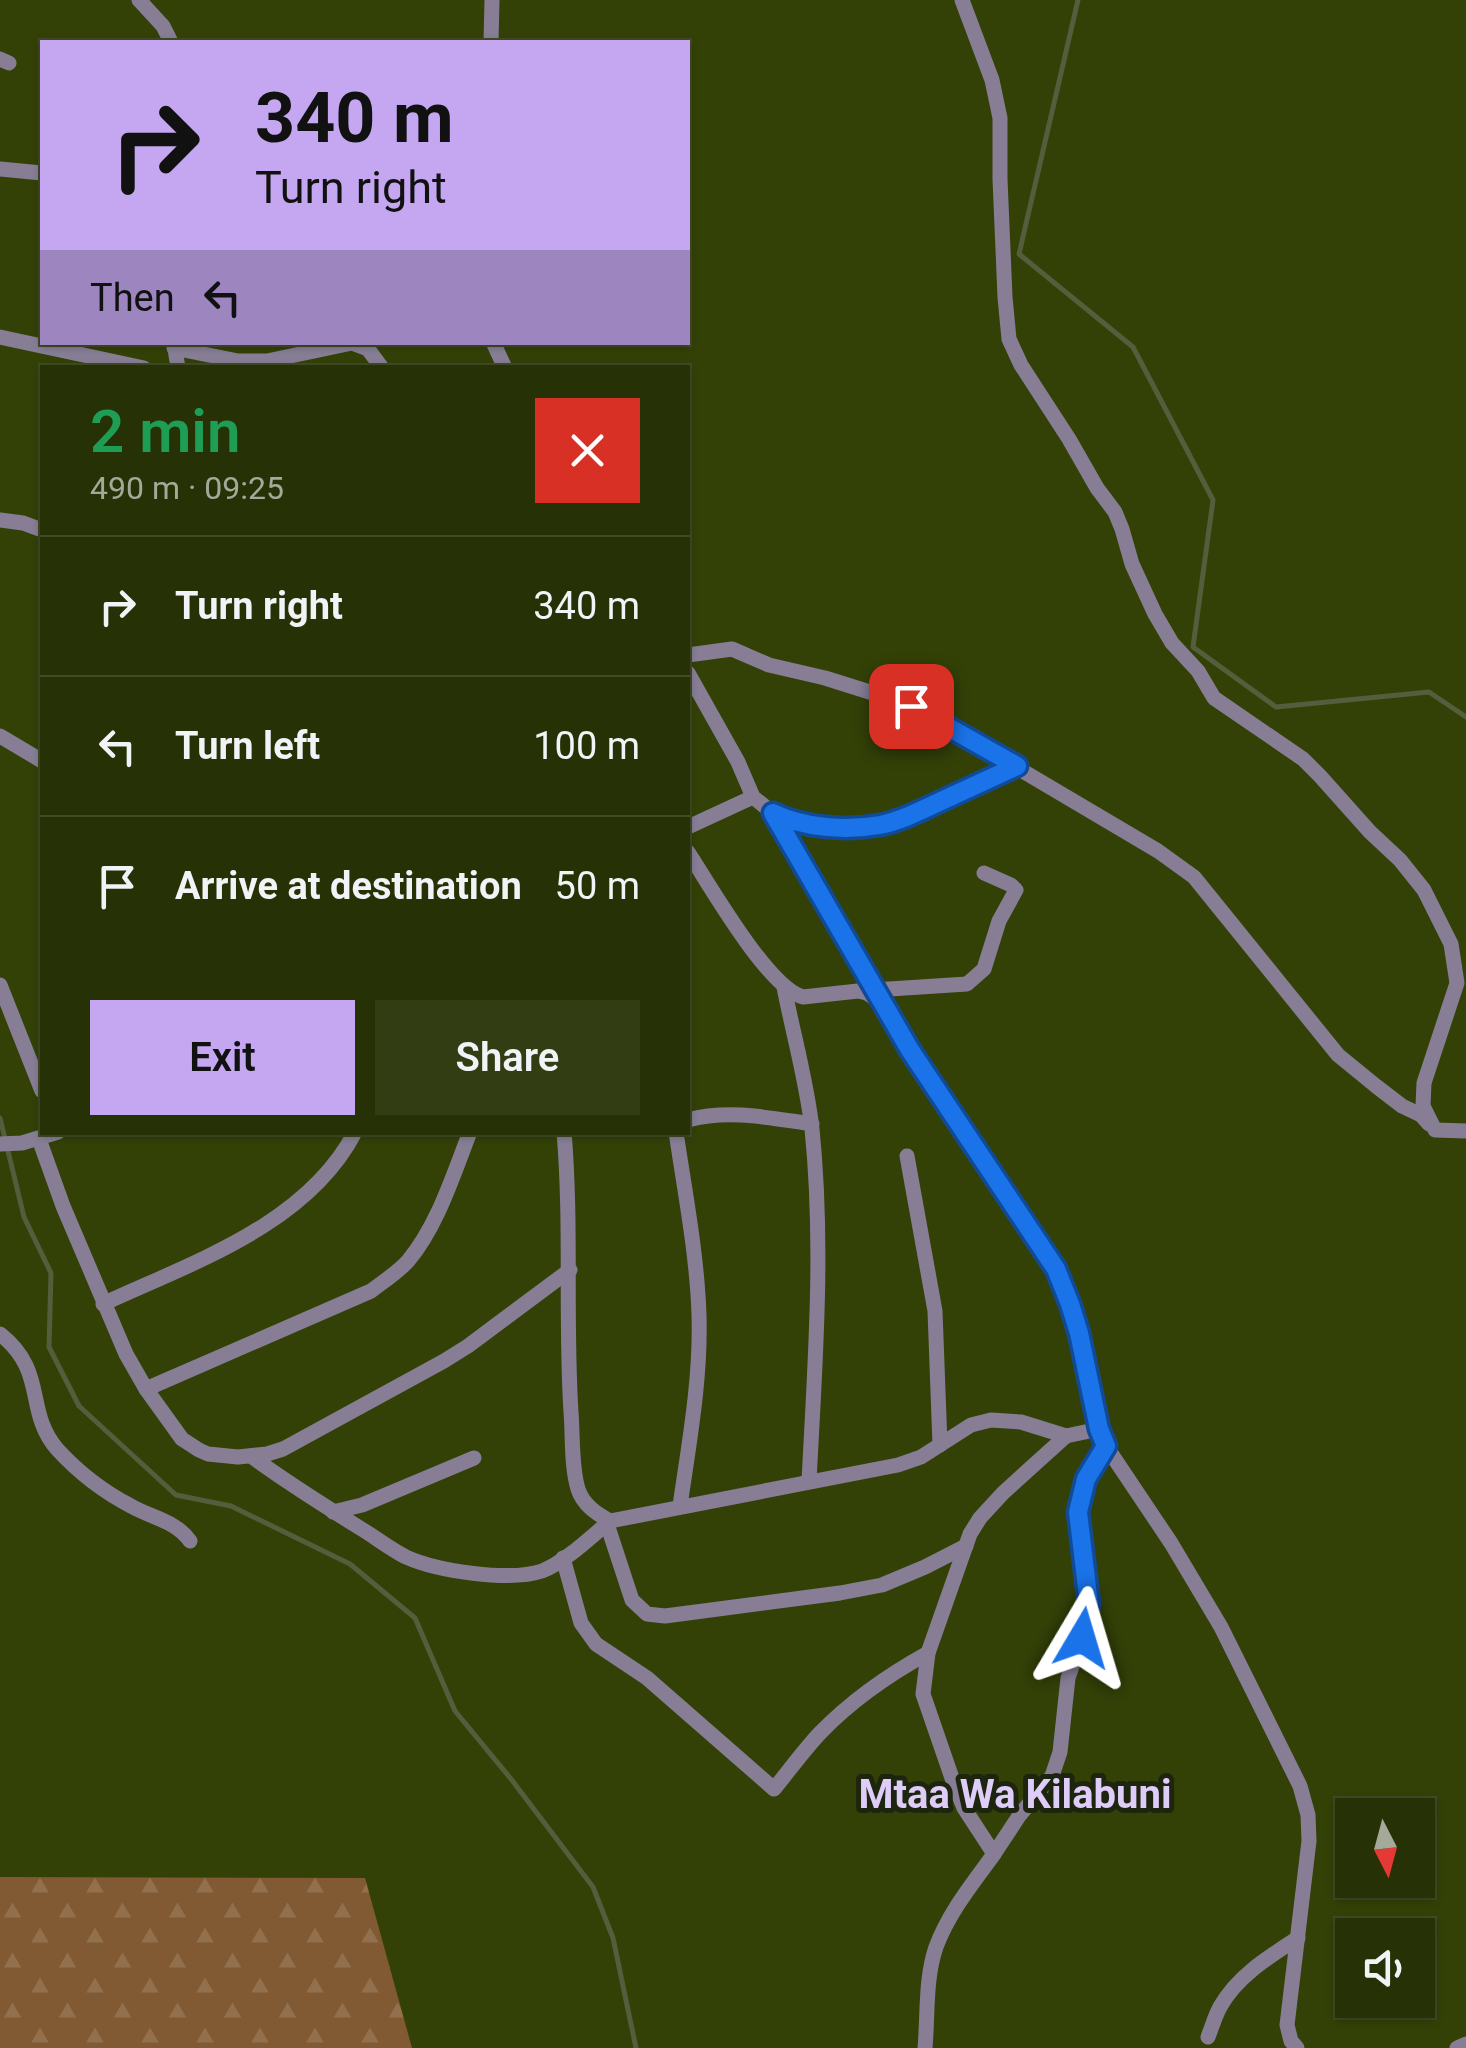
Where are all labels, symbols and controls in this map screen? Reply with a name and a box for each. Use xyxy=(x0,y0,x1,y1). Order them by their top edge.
text: 340 m xyxy=(255,77,454,159)
icon: right xyxy=(90,80,220,210)
text: Turn right xyxy=(255,161,447,214)
icon: left xyxy=(195,270,250,325)
text: Then xyxy=(90,276,175,320)
text: 2 min xyxy=(90,396,240,467)
button: close xyxy=(535,398,640,503)
text: 490 m · 09:25 xyxy=(90,469,284,507)
icon: right xyxy=(90,579,145,634)
text: Turn right xyxy=(175,584,343,628)
text: 340 m xyxy=(533,584,640,628)
pin xyxy=(869,664,954,749)
icon: arrive xyxy=(884,679,939,734)
icon: left xyxy=(90,719,145,774)
text: Turn left xyxy=(175,724,320,768)
text: 100 m xyxy=(533,724,640,768)
icon: arrive xyxy=(90,859,145,914)
text: Arrive at destination xyxy=(175,864,522,908)
text: 50 m xyxy=(555,864,640,908)
button: Exit xyxy=(90,1000,355,1115)
button: Share xyxy=(375,1000,640,1115)
position arrow xyxy=(1030,1586,1134,1690)
district label: Mtaa Wa Kilabuni xyxy=(859,1771,1171,1818)
north arrow xyxy=(1335,1798,1435,1898)
map controls xyxy=(1335,1798,1435,2018)
button: sound xyxy=(1335,1918,1435,2018)

